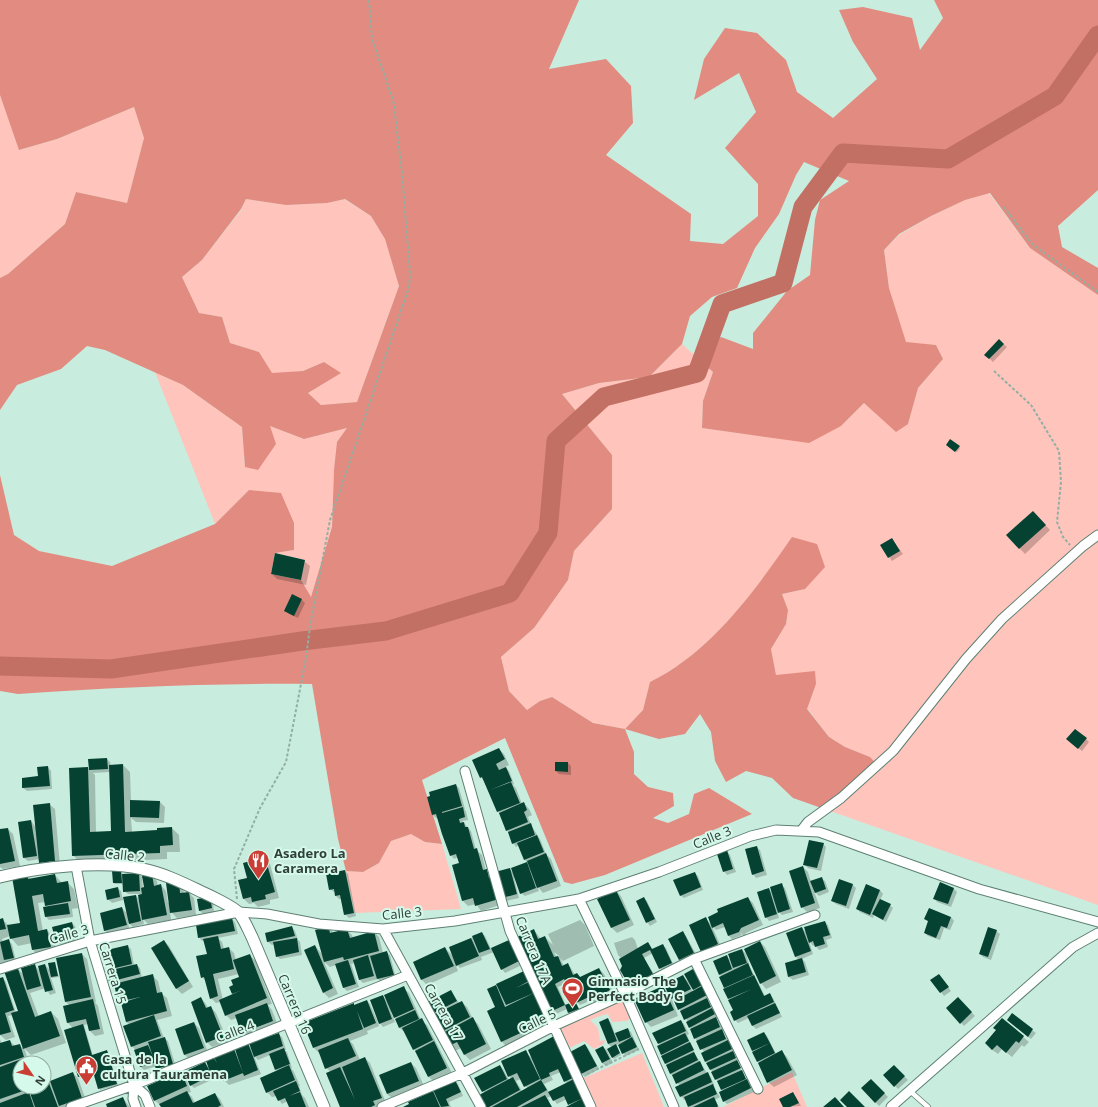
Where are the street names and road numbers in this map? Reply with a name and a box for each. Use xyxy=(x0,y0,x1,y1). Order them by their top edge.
street label: Calle 3 xyxy=(690,821,734,853)
street label: Calle 2 xyxy=(104,844,146,866)
street label: Calle 3 xyxy=(381,902,423,924)
street label: Carrera 17A xyxy=(512,913,557,988)
street label: Calle 3 xyxy=(47,920,91,948)
street label: Carrera 15 xyxy=(95,940,131,1006)
street label: Carrera 16 xyxy=(274,971,316,1037)
street label: Carrera 17 xyxy=(420,980,468,1044)
street label: Calle 5 xyxy=(515,1004,559,1038)
street label: Calle 4 xyxy=(213,1015,257,1047)

